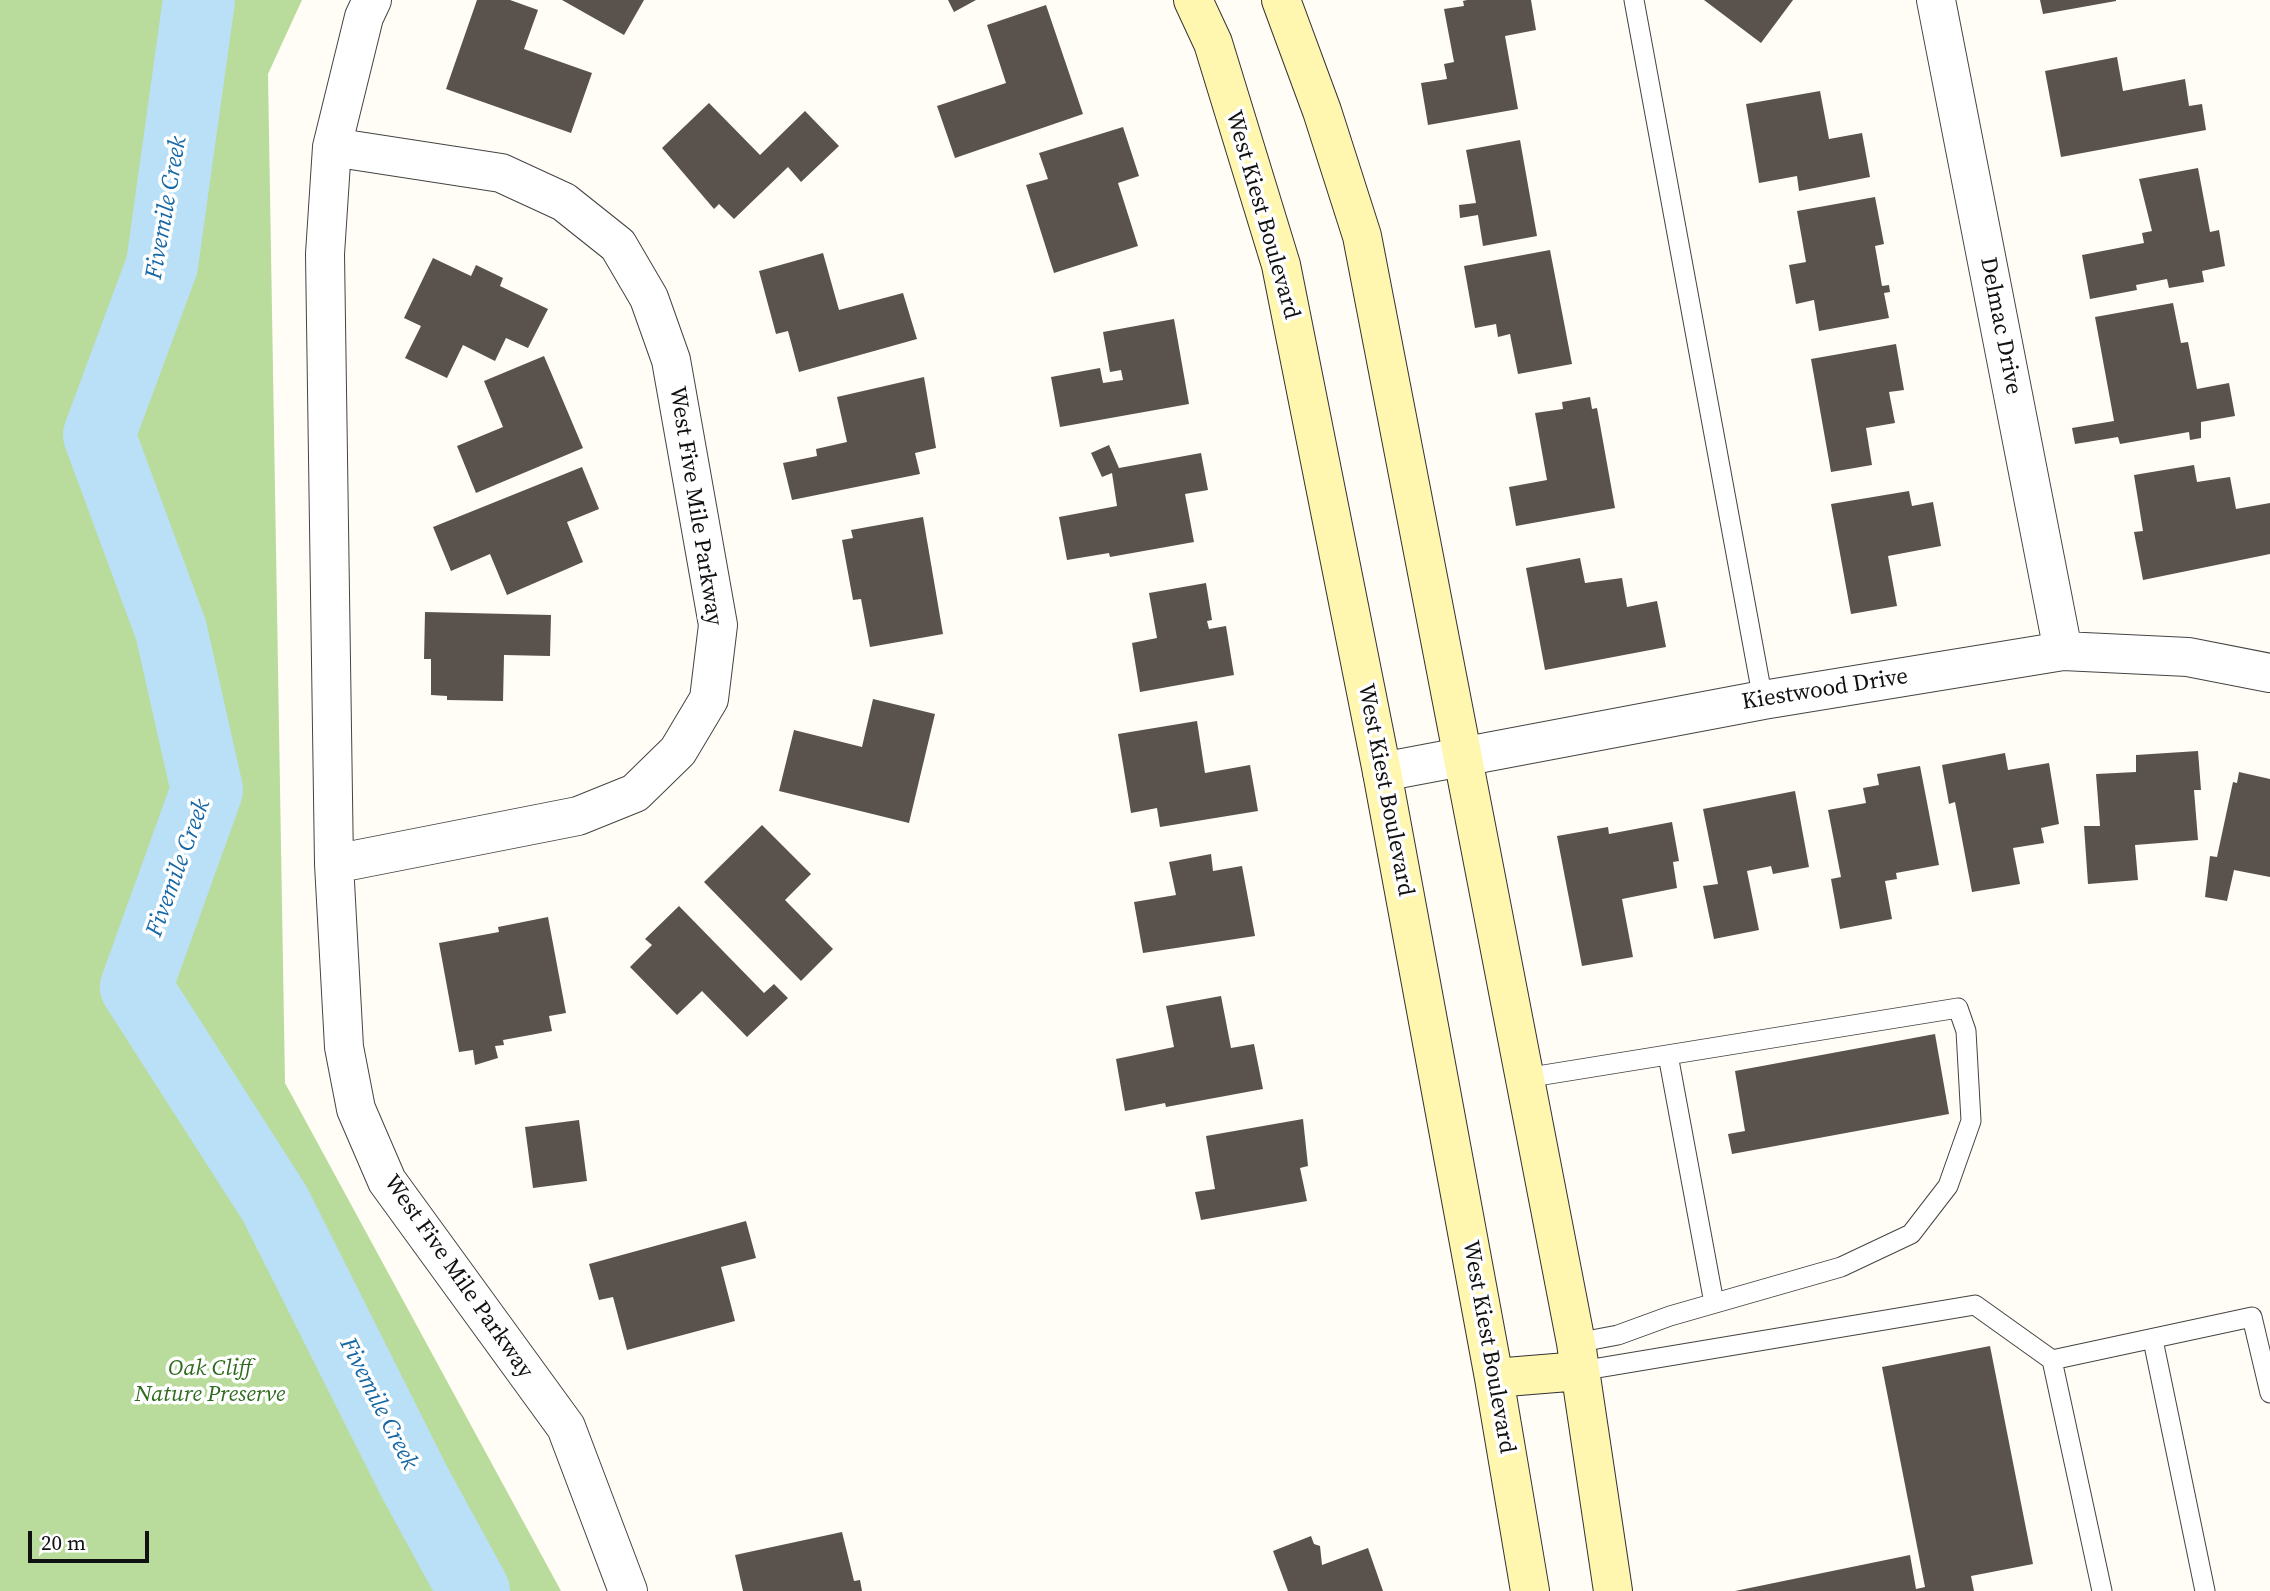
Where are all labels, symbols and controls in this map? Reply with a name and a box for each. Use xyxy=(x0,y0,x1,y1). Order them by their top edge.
street label: West Kiest Boulevard xyxy=(1219,107,1305,323)
water label: Fivemile Creek xyxy=(140,134,194,282)
street label: Delmac Drive xyxy=(1973,255,2027,397)
street label: West Five Mile Parkway xyxy=(662,384,728,628)
street label: Kiestwood Drive xyxy=(1740,663,1910,717)
street label: West Kiest Boulevard xyxy=(1351,681,1419,899)
water label: Fivemile Creek xyxy=(141,795,217,941)
street label: West Five Mile Parkway xyxy=(377,1170,539,1384)
street label: West Kiest Boulevard xyxy=(1456,1238,1520,1456)
water label: Fivemile Creek xyxy=(332,1333,424,1475)
park label: Oak Cliff Nature Preserve xyxy=(135,1355,285,1409)
scale bar xyxy=(32,1518,152,1562)
text: 20 m xyxy=(41,1528,86,1557)

